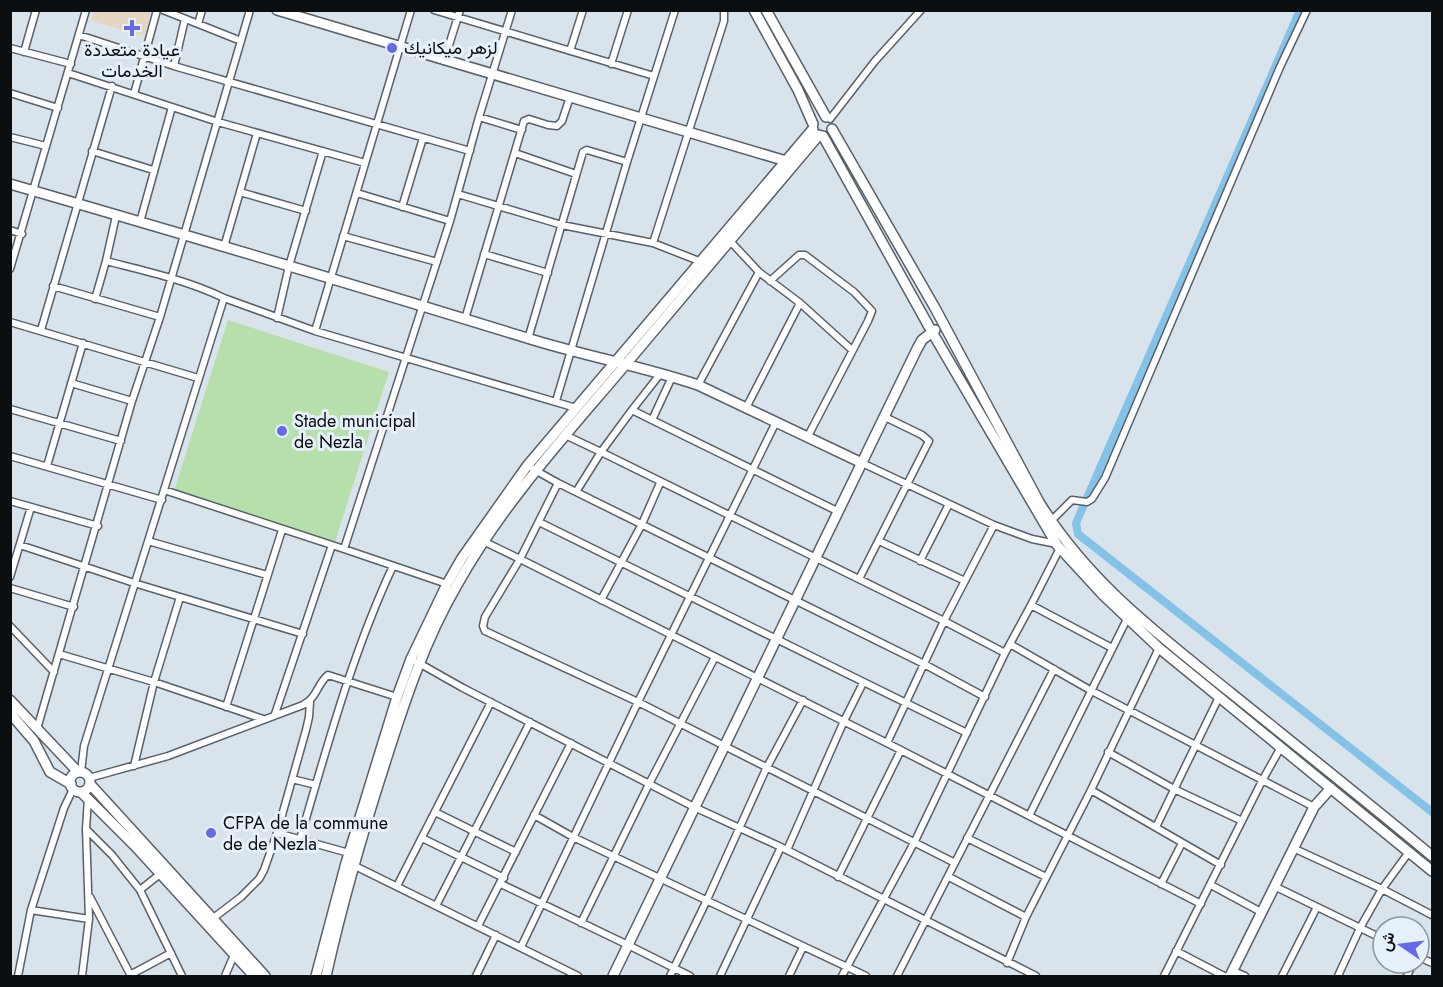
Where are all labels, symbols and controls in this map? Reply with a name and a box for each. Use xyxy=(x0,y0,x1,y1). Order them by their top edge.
marker: عيادة متعددة الخدمات xyxy=(123,19,141,37)
place label: لزهر ميكانيك xyxy=(404,35,498,61)
place label: عيادة متعددة الخدمات xyxy=(84,37,180,84)
marker: لزهر ميكانيك xyxy=(385,41,399,55)
place label: Stade municipal de Nezla xyxy=(294,408,416,455)
marker: Stade municipal de Nezla xyxy=(275,424,289,438)
place label: CFPA de la commune de de Nezla xyxy=(223,810,388,857)
marker: CFPA de la commune de de Nezla xyxy=(204,826,218,840)
north arrow xyxy=(1371,915,1431,975)
text: ش xyxy=(1373,929,1400,954)

